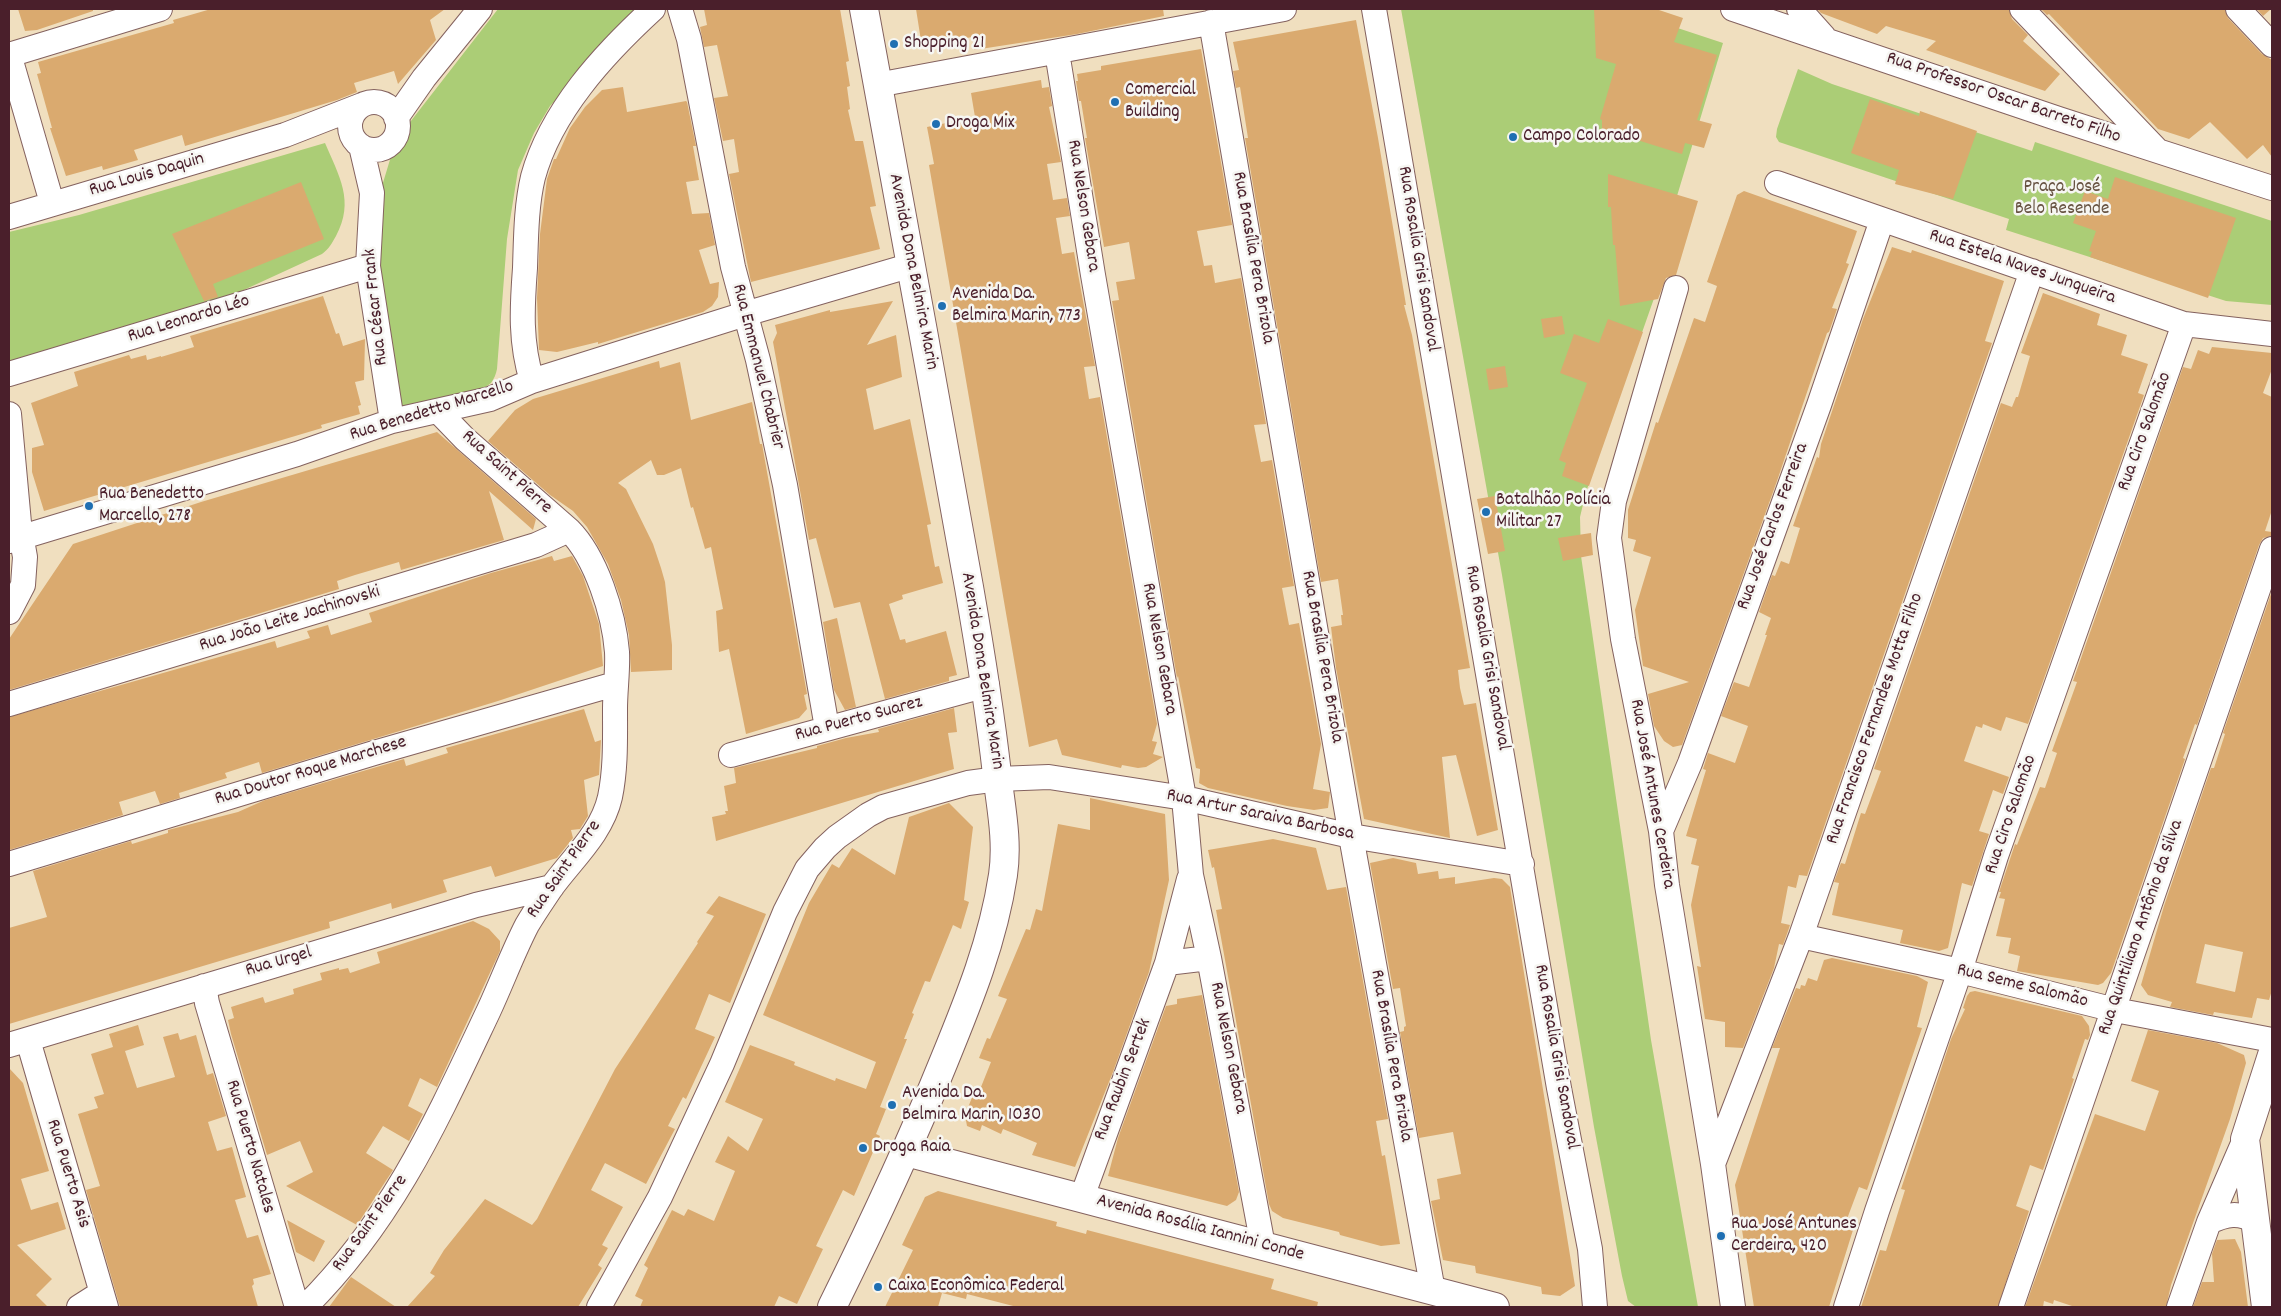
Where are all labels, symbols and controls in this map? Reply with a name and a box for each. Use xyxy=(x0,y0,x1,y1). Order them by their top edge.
place label: Shopping 21 xyxy=(904,33,984,55)
marker: Shopping 21 xyxy=(888,38,900,50)
street label: Rua Professor Oscar Barreto Filho xyxy=(1883,48,2123,150)
place label: Comercial Building xyxy=(1125,80,1196,124)
marker: Comercial Building xyxy=(1109,96,1121,108)
place label: Droga Mix xyxy=(946,113,1015,135)
marker: Droga Mix xyxy=(930,118,942,130)
place label: Campo Colorado xyxy=(1523,126,1640,148)
marker: Campo Colorado xyxy=(1507,131,1519,143)
street label: Rua Nelson Gebara xyxy=(1060,138,1104,274)
street label: Rua Louis Daquin xyxy=(87,149,207,203)
street label: Rua Rosalia Grisi Sandoval xyxy=(1391,165,1443,353)
street label: Rua Brasília Pera Brizola xyxy=(1226,170,1278,346)
street label: Avenida Dona Belmira Marin xyxy=(882,172,942,372)
park label: Praça José Belo Resende xyxy=(2015,177,2109,221)
street label: Rua Estela Naves Junqueira xyxy=(1926,225,2118,311)
street label: Rua César Frank xyxy=(360,247,394,367)
street label: Rua Emmanuel Chabrier xyxy=(725,282,789,452)
place label: Avenida Da. Belmira Marin, 773 xyxy=(952,284,1081,328)
street label: Rua Leonardo Léo xyxy=(125,291,253,349)
marker: Avenida Da. Belmira Marin, 773 xyxy=(936,300,948,312)
street label: Rua Ciro Salomão xyxy=(2114,370,2178,494)
street label: Rua Benedetto Marcello xyxy=(347,376,517,448)
street label: Rua Saint Pierre xyxy=(456,426,556,520)
street label: Rua José Carlos Ferreira xyxy=(1733,440,1815,614)
place label: Rua Benedetto Marcello, 278 xyxy=(99,484,204,528)
place label: Batalhão Polícia Militar 27 xyxy=(1496,490,1610,534)
marker: Rua Benedetto Marcello, 278 xyxy=(83,500,95,512)
marker: Batalhão Polícia Militar 27 xyxy=(1480,506,1492,518)
street label: Rua Rosalia Grisi Sandoval xyxy=(1459,564,1513,752)
street label: Rua Brasília Pera Brizola xyxy=(1295,569,1347,745)
street label: Avenida Dona Belmira Marin xyxy=(954,571,1008,771)
street label: Rua Nelson Gebara xyxy=(1135,581,1181,717)
street label: Rua João Leite Jachinovski xyxy=(197,582,383,658)
street label: Rua Francisco Fernandes Motta Filho xyxy=(1822,591,1930,847)
street label: Rua Puerto Suarez xyxy=(793,692,925,748)
street label: Rua José Antunes Cerdeira xyxy=(1623,698,1679,890)
street label: Rua Doutor Roque Marchese xyxy=(212,732,410,812)
street label: Rua Ciro Salomão xyxy=(1981,752,2043,878)
street label: Rua Artur Saraiva Barbosa xyxy=(1164,785,1356,847)
street label: Rua Saint Pierre xyxy=(523,817,607,923)
street label: Rua Quintiliano Antônio da Silva xyxy=(2094,817,2190,1039)
street label: Rua Urgel xyxy=(243,943,315,983)
street label: Rua Seme Salomão xyxy=(1954,960,2090,1014)
street label: Rua Rosalia Grisi Sandoval xyxy=(1528,963,1582,1151)
street label: Rua Brasília Pera Brizola xyxy=(1364,968,1416,1144)
street label: Rua Nelson Gebara xyxy=(1203,980,1251,1116)
street label: Rua Raubin Sertek xyxy=(1090,1016,1158,1144)
street label: Rua Puerto Natales xyxy=(219,1078,279,1216)
place label: Avenida Da. Belmira Marin, 1030 xyxy=(902,1083,1041,1127)
marker: Avenida Da. Belmira Marin, 1030 xyxy=(886,1099,898,1111)
street label: Rua Puerto Asis xyxy=(40,1117,94,1231)
place label: Droga Raia xyxy=(873,1137,950,1159)
marker: Droga Raia xyxy=(857,1142,869,1154)
street label: Rua Saint Pierre xyxy=(328,1171,414,1277)
street label: Avenida Rosália Iannini Conde xyxy=(1094,1190,1306,1268)
place label: Rua José Antunes Cerdeira, 420 xyxy=(1731,1214,1857,1258)
marker: Rua José Antunes Cerdeira, 420 xyxy=(1715,1230,1727,1242)
place label: Caixa Econômica Federal xyxy=(888,1276,1064,1298)
marker: Caixa Econômica Federal xyxy=(872,1281,884,1293)

